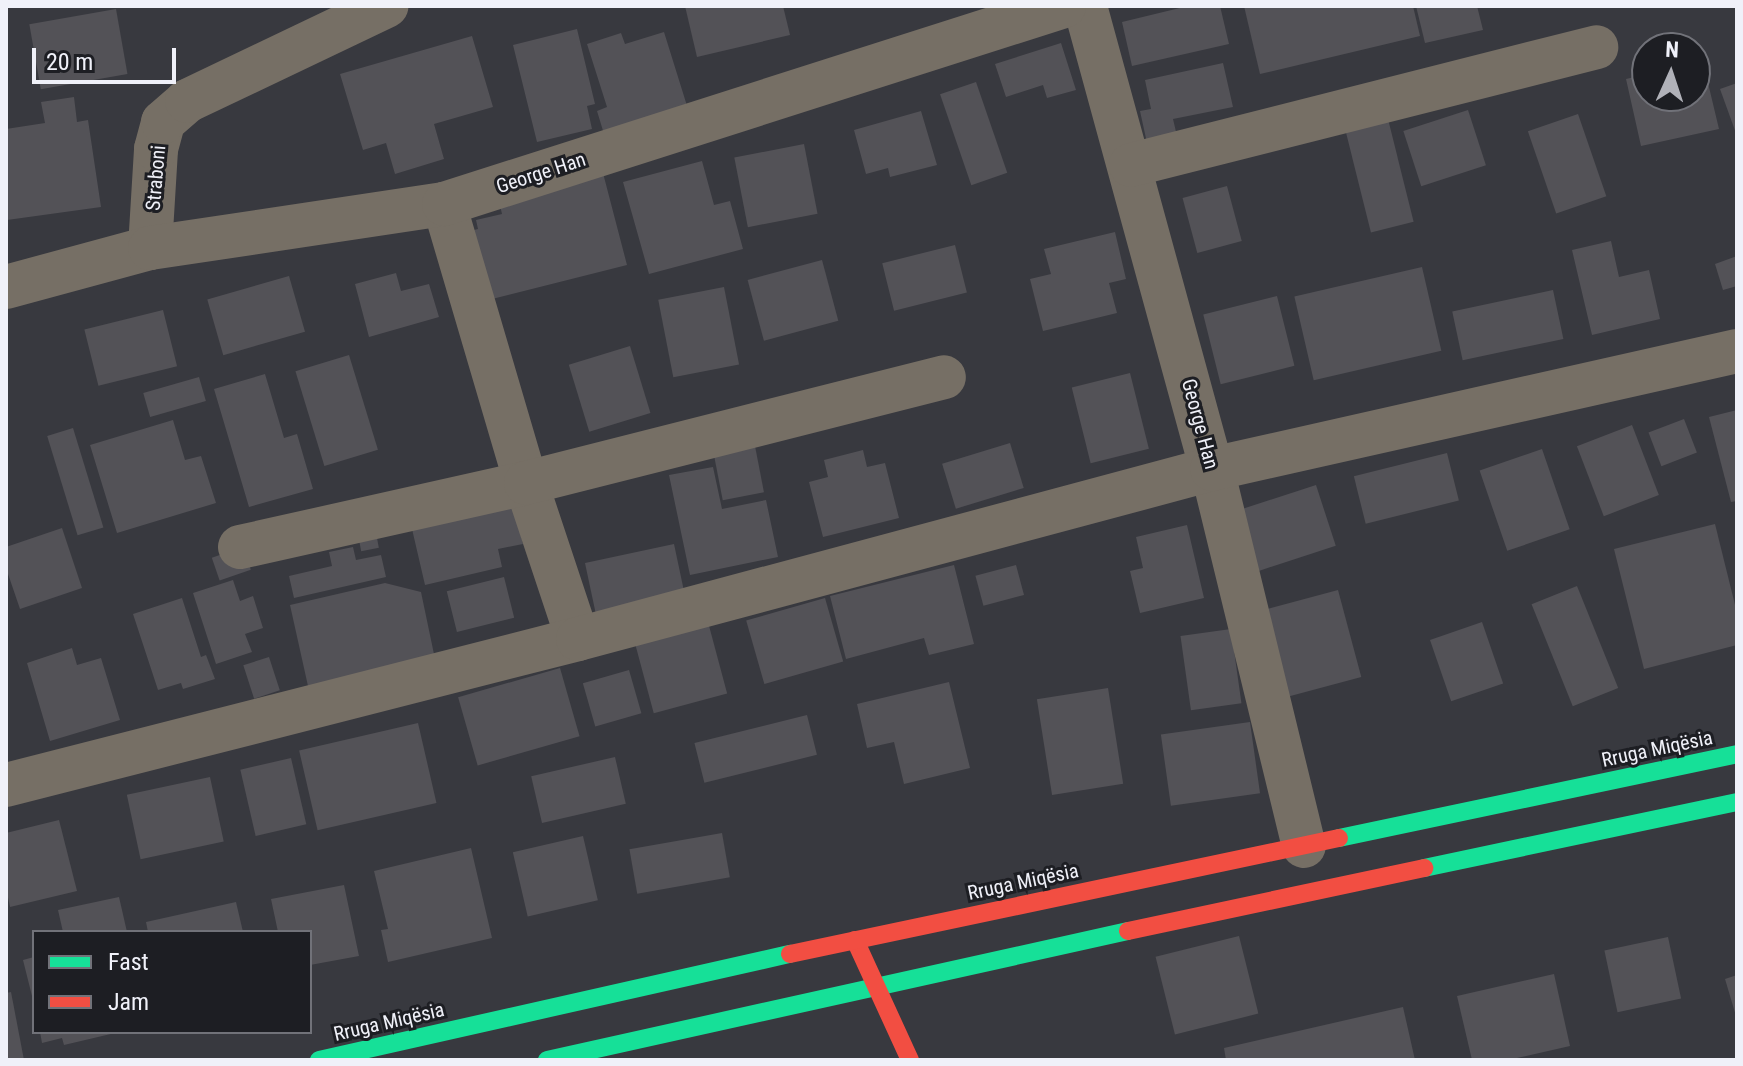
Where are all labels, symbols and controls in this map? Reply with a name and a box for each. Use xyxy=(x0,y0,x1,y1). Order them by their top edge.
scale bar xyxy=(36,32,180,82)
north arrow xyxy=(1631,32,1711,112)
text: N xyxy=(1665,37,1680,62)
text: 20 m xyxy=(46,48,93,76)
street label: Straboni xyxy=(141,144,171,212)
street label: George Han xyxy=(493,147,589,199)
street label: George Han xyxy=(1176,376,1224,472)
street label: Rruga Miqësia xyxy=(1599,726,1715,772)
street label: Rruga Miqësia xyxy=(965,859,1081,905)
legend xyxy=(32,930,312,1034)
text: Fast xyxy=(108,948,149,976)
text: Jam xyxy=(108,988,149,1016)
street label: Rruga Miqësia xyxy=(331,998,447,1046)

